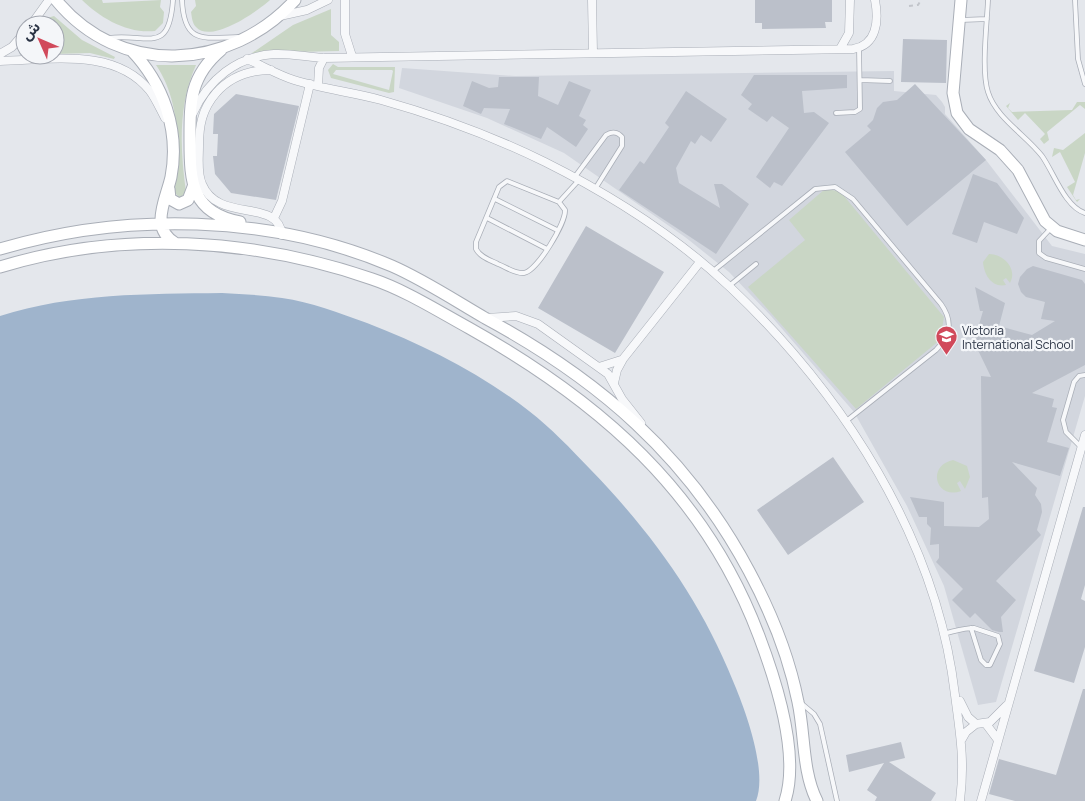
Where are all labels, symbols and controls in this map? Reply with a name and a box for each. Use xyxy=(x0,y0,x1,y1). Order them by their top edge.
north arrow xyxy=(15,15,65,65)
text: ش xyxy=(17,17,44,44)
place label: Victoria International School xyxy=(962,322,1074,353)
school or university icon: Victoria International School xyxy=(934,325,958,356)

